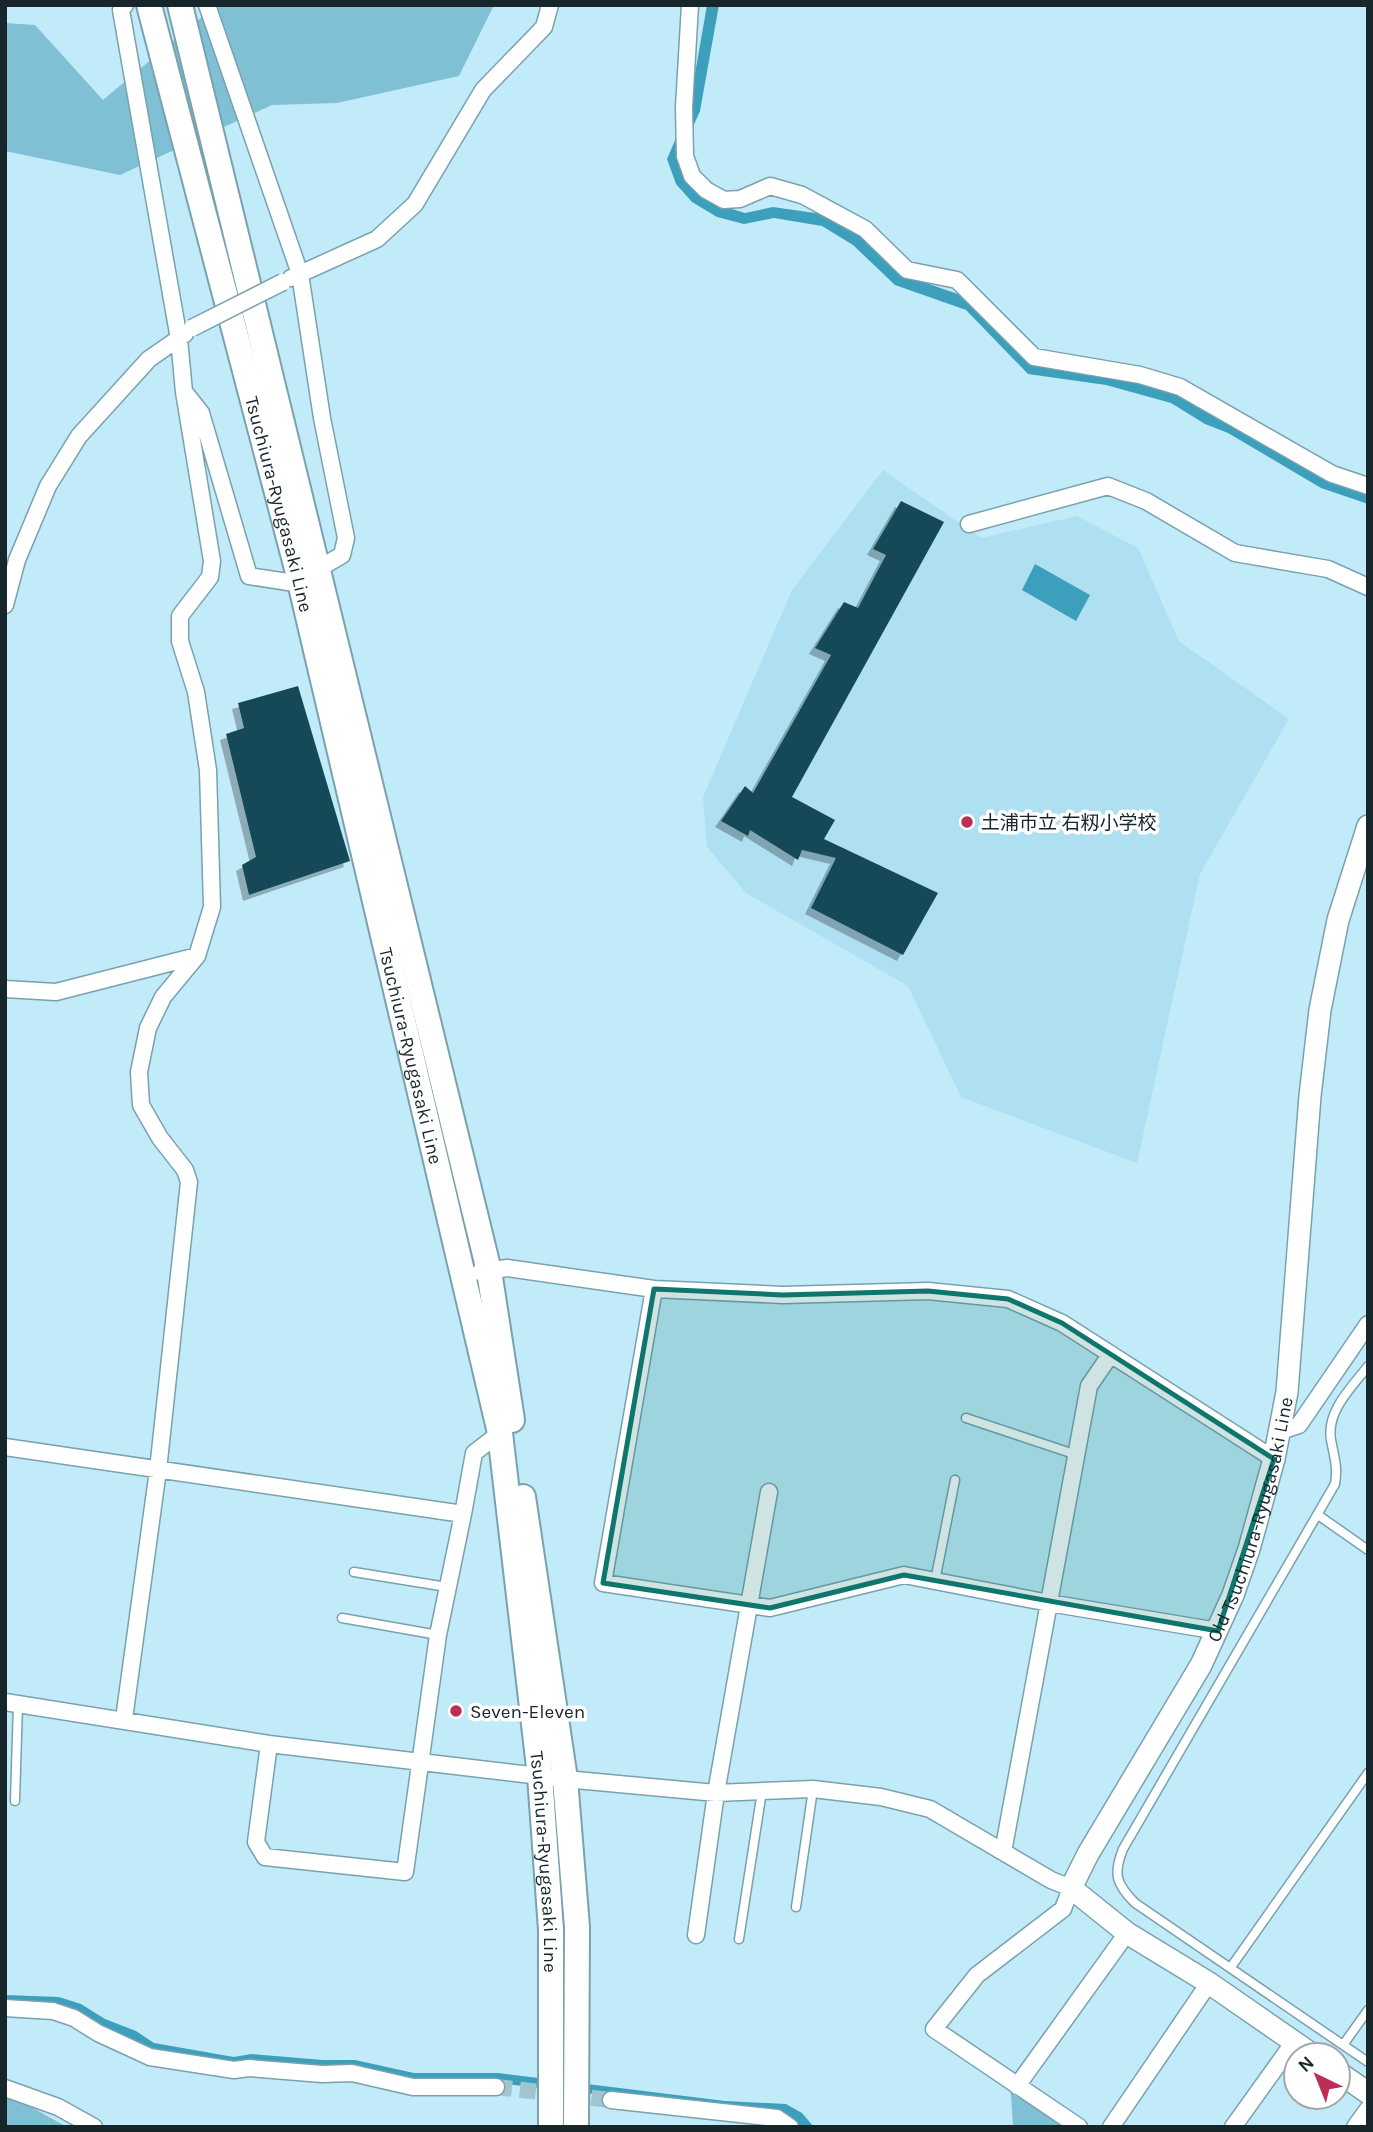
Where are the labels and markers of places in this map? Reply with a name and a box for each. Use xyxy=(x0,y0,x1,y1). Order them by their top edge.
place label: 土浦市立 右籾小学校 xyxy=(981,812,1157,834)
marker: 土浦市立 右籾小学校 xyxy=(959,814,975,830)
place label: Seven-Eleven xyxy=(470,1701,585,1723)
marker: Seven-Eleven xyxy=(448,1703,464,1719)

